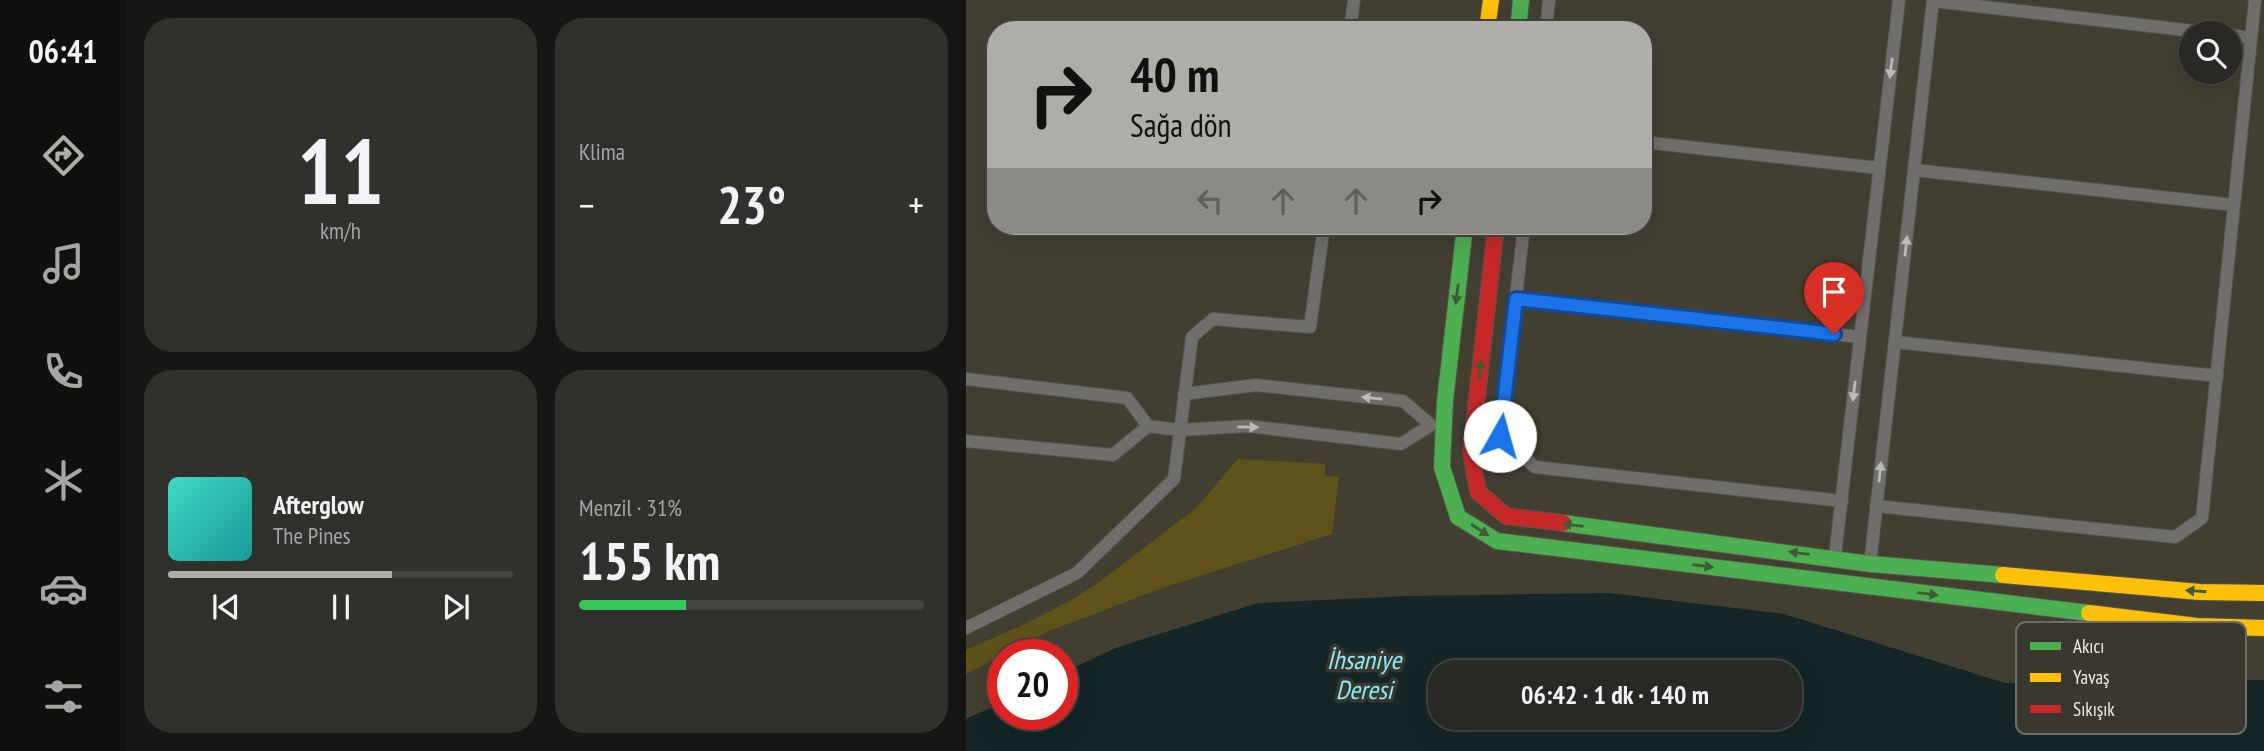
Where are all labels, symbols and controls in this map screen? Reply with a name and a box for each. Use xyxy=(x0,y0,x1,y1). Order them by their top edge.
map controls xyxy=(2179,21,2242,84)
button: search xyxy=(2179,21,2242,84)
text: 06:41 xyxy=(28,30,98,72)
text: 40 m xyxy=(1130,42,1219,106)
icon: right xyxy=(1015,49,1106,140)
one-way arrow xyxy=(1885,57,1896,79)
text: Sağa dön xyxy=(1130,104,1232,146)
text: 11 xyxy=(297,111,384,229)
icon: directions xyxy=(39,131,88,180)
text: Klima xyxy=(579,137,625,166)
text: 23° xyxy=(717,171,786,238)
text: − xyxy=(579,180,595,229)
text: + xyxy=(908,180,924,229)
icon: left xyxy=(1191,182,1229,220)
icon: ahead xyxy=(1264,182,1302,220)
icon: ahead xyxy=(1337,182,1375,220)
icon: right xyxy=(1410,182,1448,220)
text: km/h xyxy=(320,216,361,245)
one-way arrow xyxy=(1900,235,1911,257)
icon: music xyxy=(39,239,88,288)
pin xyxy=(1804,262,1864,334)
icon: arrive xyxy=(1815,273,1853,311)
one-way arrow xyxy=(1452,283,1463,305)
icon: phone xyxy=(39,347,88,396)
one-way arrow xyxy=(1475,359,1486,381)
one-way arrow xyxy=(1848,380,1859,402)
one-way arrow xyxy=(1361,392,1383,403)
position arrow xyxy=(1463,399,1537,473)
one-way arrow xyxy=(1237,421,1259,433)
icon: climate xyxy=(39,456,88,505)
one-way arrow xyxy=(1875,461,1886,483)
text: Afterglow xyxy=(273,488,364,521)
text: Menzil · 31% xyxy=(579,493,682,522)
one-way arrow xyxy=(1562,519,1584,530)
text: The Pines xyxy=(273,521,351,550)
one-way arrow xyxy=(1470,524,1490,537)
text: 155 km xyxy=(579,527,720,594)
one-way arrow xyxy=(1788,547,1810,558)
one-way arrow xyxy=(1692,561,1714,572)
icon: car xyxy=(39,564,88,613)
one-way arrow xyxy=(2185,585,2207,596)
icon: previous xyxy=(207,588,245,626)
icon: pause xyxy=(322,588,360,626)
icon: next xyxy=(437,588,475,626)
one-way arrow xyxy=(1918,588,1940,599)
legend xyxy=(2016,622,2246,734)
text: Akıcı xyxy=(2073,634,2104,658)
speed limit sign: 20 xyxy=(987,639,1078,730)
water label: İhsaniye Deresi xyxy=(1327,643,1403,706)
text: Yavaş xyxy=(2073,665,2110,689)
icon: filters xyxy=(39,672,88,721)
text: 06:42 · 1 dk · 140 m xyxy=(1521,678,1709,711)
text: Sıkışık xyxy=(2073,697,2115,721)

